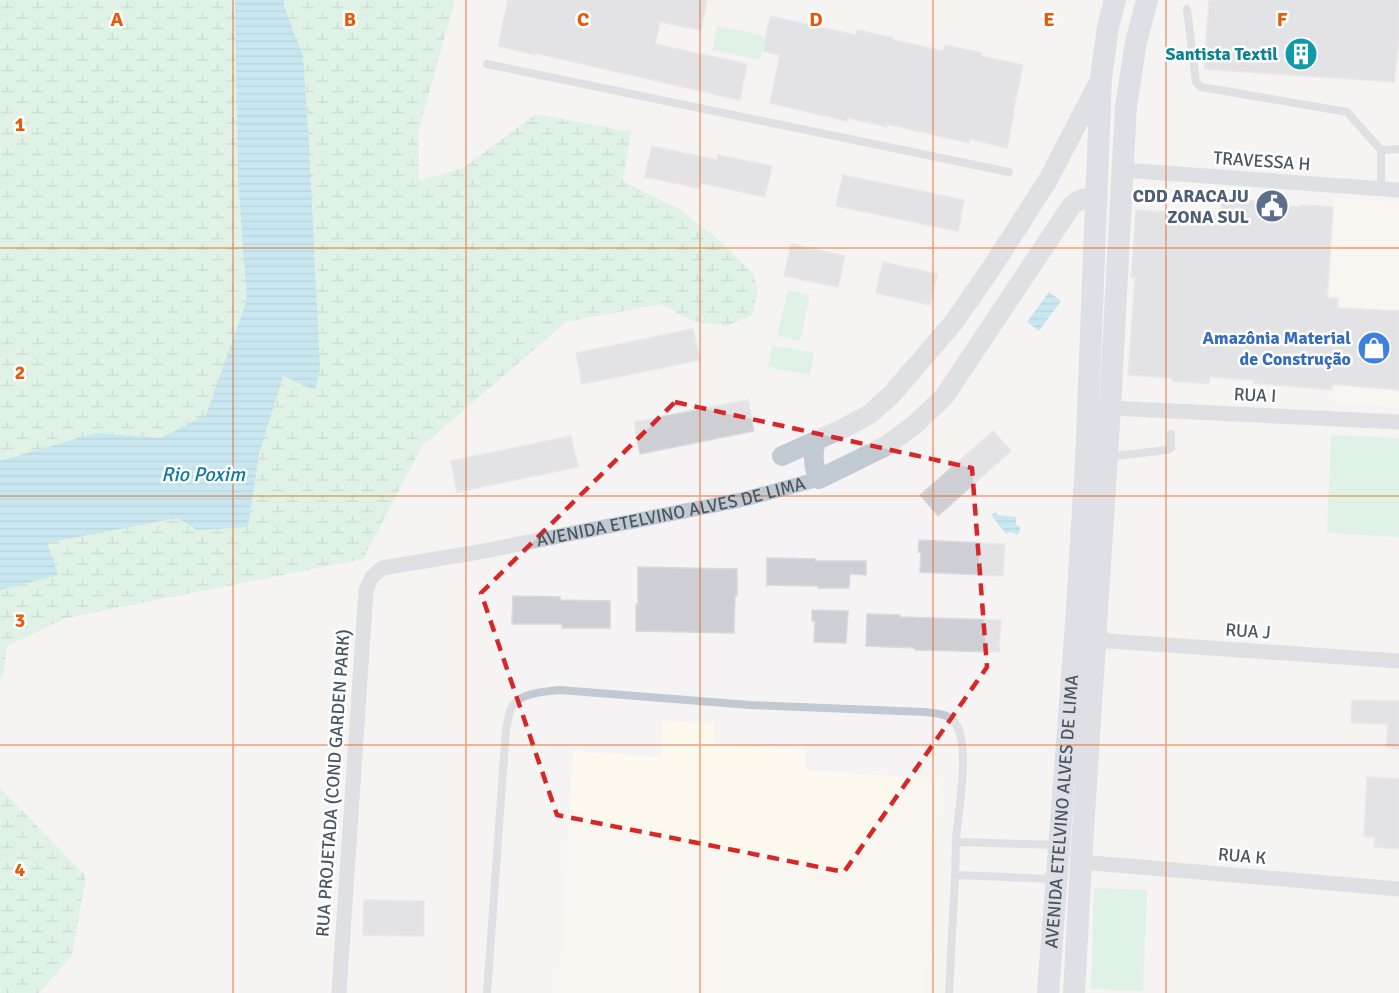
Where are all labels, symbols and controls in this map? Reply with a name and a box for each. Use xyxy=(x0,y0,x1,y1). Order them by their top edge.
text: A xyxy=(111,7,124,32)
text: B xyxy=(344,7,356,32)
text: C xyxy=(577,7,589,32)
text: D xyxy=(809,7,823,32)
text: E xyxy=(1043,7,1055,32)
text: F xyxy=(1277,7,1288,32)
building icon: Santista Textil xyxy=(1283,36,1319,72)
place label: Santista Textil xyxy=(1165,43,1278,65)
text: 1 xyxy=(15,112,26,137)
street label: TRAVESSA H xyxy=(1213,147,1311,175)
place label: CDD ARACAJU ZONA SUL xyxy=(1133,185,1250,228)
public building icon: CDD ARACAJU ZONA SUL xyxy=(1254,188,1290,224)
place label: Amazônia Material de Construção xyxy=(1203,327,1351,370)
shop icon: Amazônia Material de Construção xyxy=(1356,330,1392,366)
text: 2 xyxy=(15,360,25,385)
street label: RUA I xyxy=(1233,383,1277,407)
water label: Rio Poxim xyxy=(161,462,246,487)
street label: AVENIDA ETELVINO ALVES DE LIMA xyxy=(534,472,808,551)
text: 3 xyxy=(15,608,25,633)
street label: RUA J xyxy=(1225,618,1271,644)
street label: RUA PROJETADA (COND GARDEN PARK) xyxy=(311,628,355,938)
street label: AVENIDA ETELVINO ALVES DE LIMA xyxy=(1040,674,1083,949)
street label: RUA K xyxy=(1217,843,1267,869)
text: 4 xyxy=(15,857,26,882)

